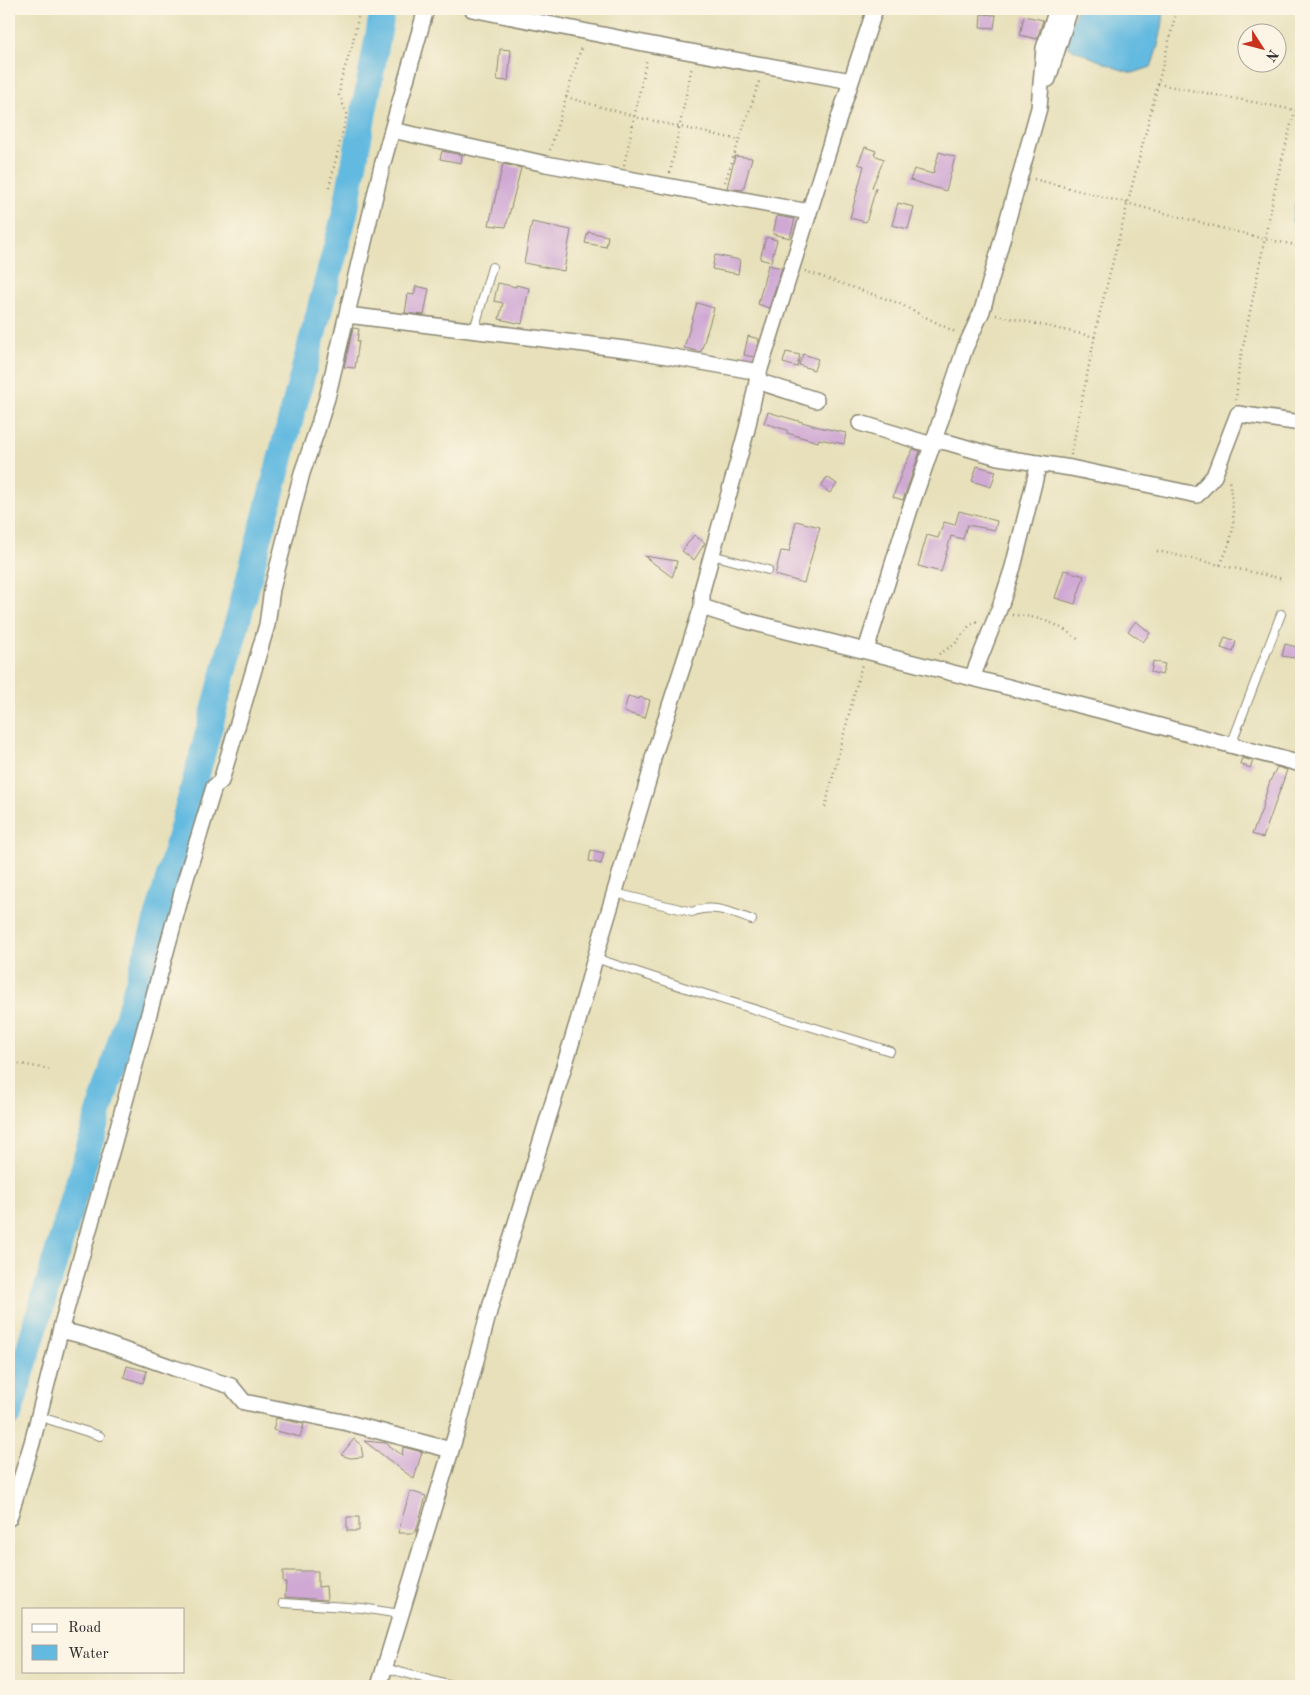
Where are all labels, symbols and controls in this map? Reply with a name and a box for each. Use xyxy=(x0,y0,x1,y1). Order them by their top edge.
north arrow xyxy=(1238,22,1288,72)
text: N xyxy=(1263,47,1281,64)
legend xyxy=(22,1608,185,1672)
text: Road xyxy=(68,1621,102,1636)
text: Water xyxy=(68,1647,109,1662)

